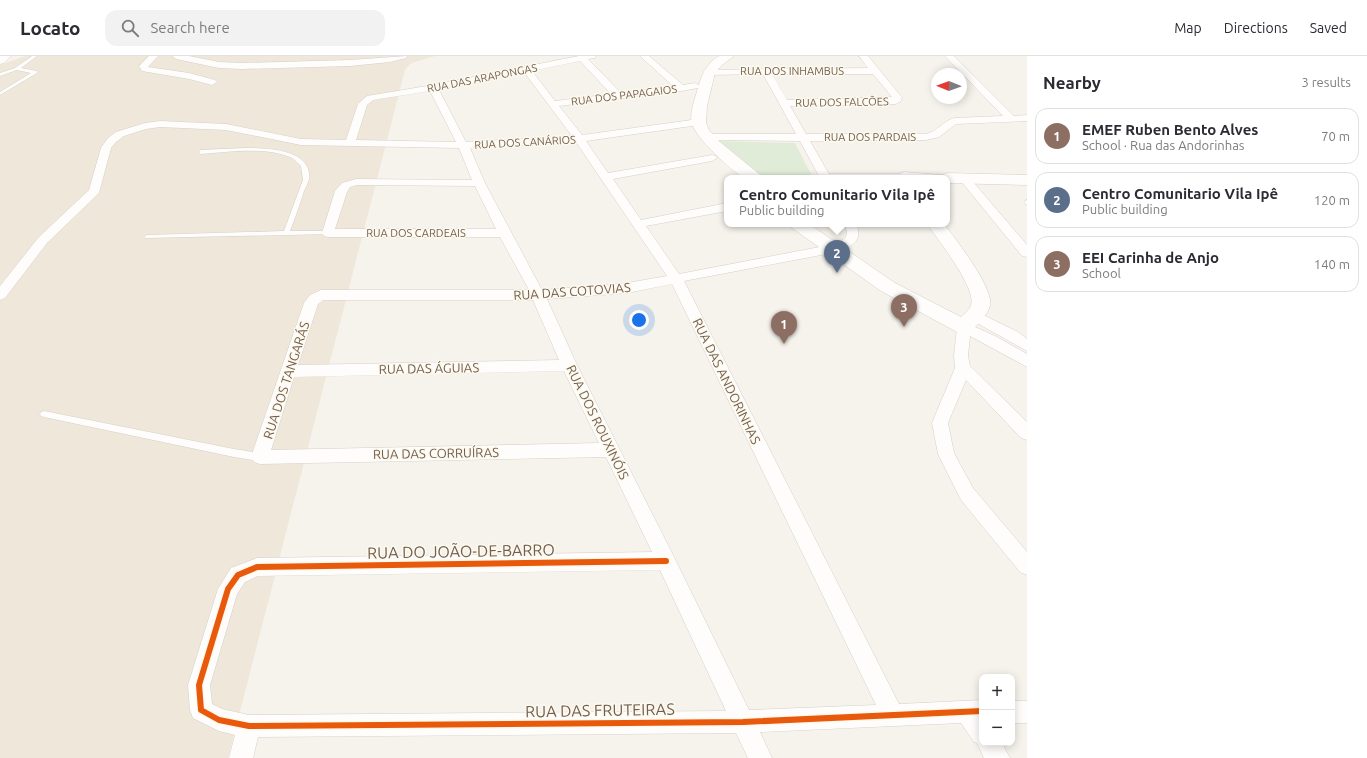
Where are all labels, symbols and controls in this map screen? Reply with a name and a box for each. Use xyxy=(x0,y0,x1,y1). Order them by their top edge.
search box xyxy=(105,10,385,46)
text: Locato xyxy=(20,17,81,39)
icon: search xyxy=(119,17,141,39)
text: Search here xyxy=(151,19,230,36)
text: Map xyxy=(1174,20,1202,36)
text: Directions xyxy=(1224,20,1288,36)
text: Saved xyxy=(1310,20,1347,36)
street label: RUA DAS ARAPONGAS xyxy=(426,61,538,95)
street label: RUA DOS INHAMBUS xyxy=(740,65,844,77)
north arrow xyxy=(931,68,967,104)
text: Nearby xyxy=(1043,73,1101,92)
text: 3 results xyxy=(1301,75,1351,89)
street label: RUA DOS PAPAGAIOS xyxy=(570,83,678,107)
street label: RUA DOS FALCÕES xyxy=(795,95,889,109)
text: EMEF Ruben Bento Alves xyxy=(1082,121,1258,138)
text: 1 xyxy=(1053,129,1061,143)
text: 70 m xyxy=(1321,129,1350,143)
street label: RUA DOS PARDAIS xyxy=(824,131,916,143)
street label: RUA DOS CANÁRIOS xyxy=(474,132,576,151)
text: School · Rua das Andorinhas xyxy=(1082,138,1244,152)
popup xyxy=(724,175,950,227)
text: Centro Comunitario Vila Ipê xyxy=(1082,185,1278,202)
text: Centro Comunitario Vila Ipê xyxy=(739,186,935,203)
text: 2 xyxy=(1053,193,1061,207)
text: 120 m xyxy=(1314,193,1350,207)
text: Public building xyxy=(1082,202,1168,216)
text: Public building xyxy=(739,203,825,217)
street label: RUA DOS CARDEAIS xyxy=(366,227,466,239)
pin: 2 xyxy=(824,240,850,273)
text: EEI Carinha de Anjo xyxy=(1082,249,1219,266)
text: 3 xyxy=(1053,257,1061,271)
text: 140 m xyxy=(1314,257,1350,271)
text: School xyxy=(1082,266,1121,280)
street label: RUA DAS COTOVIAS xyxy=(513,280,631,302)
pin: 3 xyxy=(891,294,917,327)
your location xyxy=(629,310,649,330)
pin: 1 xyxy=(771,311,797,344)
street label: RUA DAS ANDORINHAS xyxy=(690,316,764,446)
street label: RUA DOS TANGARÁS xyxy=(259,319,312,441)
street label: RUA DAS ÁGUIAS xyxy=(379,359,480,376)
street label: RUA DOS ROUXINÓIS xyxy=(564,363,632,482)
street label: RUA DAS CORRUÍRAS xyxy=(373,444,499,461)
street label: RUA DO JOÃO-DE-BARRO xyxy=(367,539,555,562)
map controls xyxy=(979,674,1015,746)
button: + xyxy=(979,674,1015,710)
street label: RUA DAS FRUTEIRAS xyxy=(525,700,675,720)
button: − xyxy=(979,710,1015,746)

